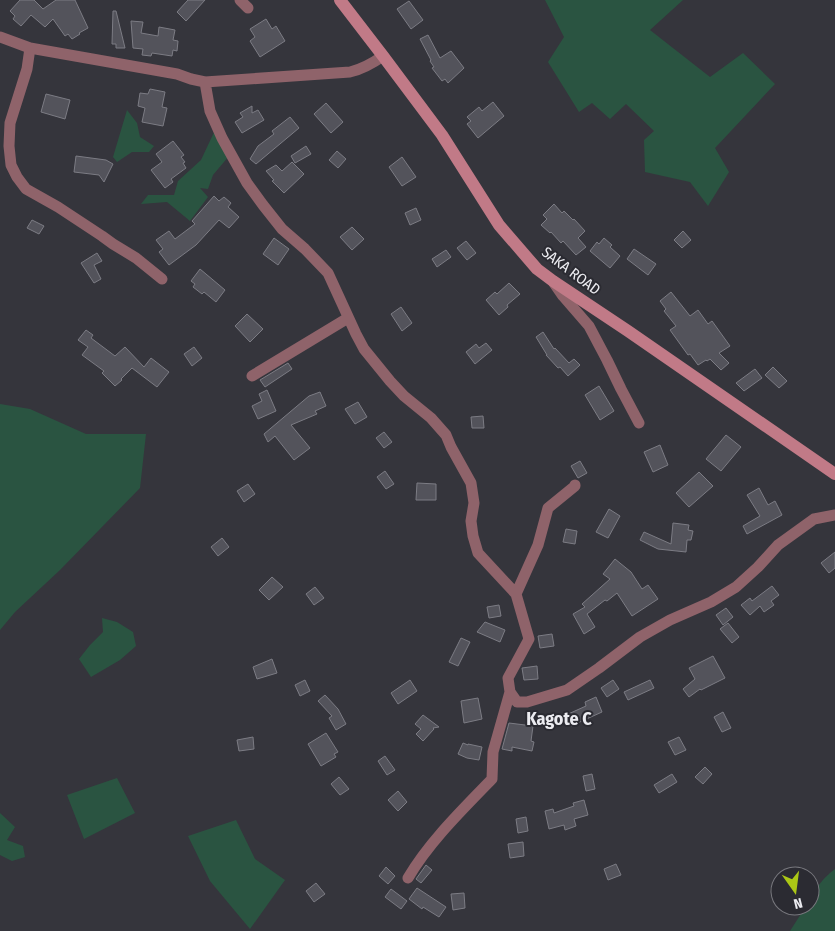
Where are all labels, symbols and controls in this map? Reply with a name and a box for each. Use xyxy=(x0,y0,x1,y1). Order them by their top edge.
street label: SAKA ROAD xyxy=(538,243,604,299)
district label: Kagote C xyxy=(526,708,592,730)
north arrow xyxy=(770,866,820,916)
text: N xyxy=(792,894,804,912)

